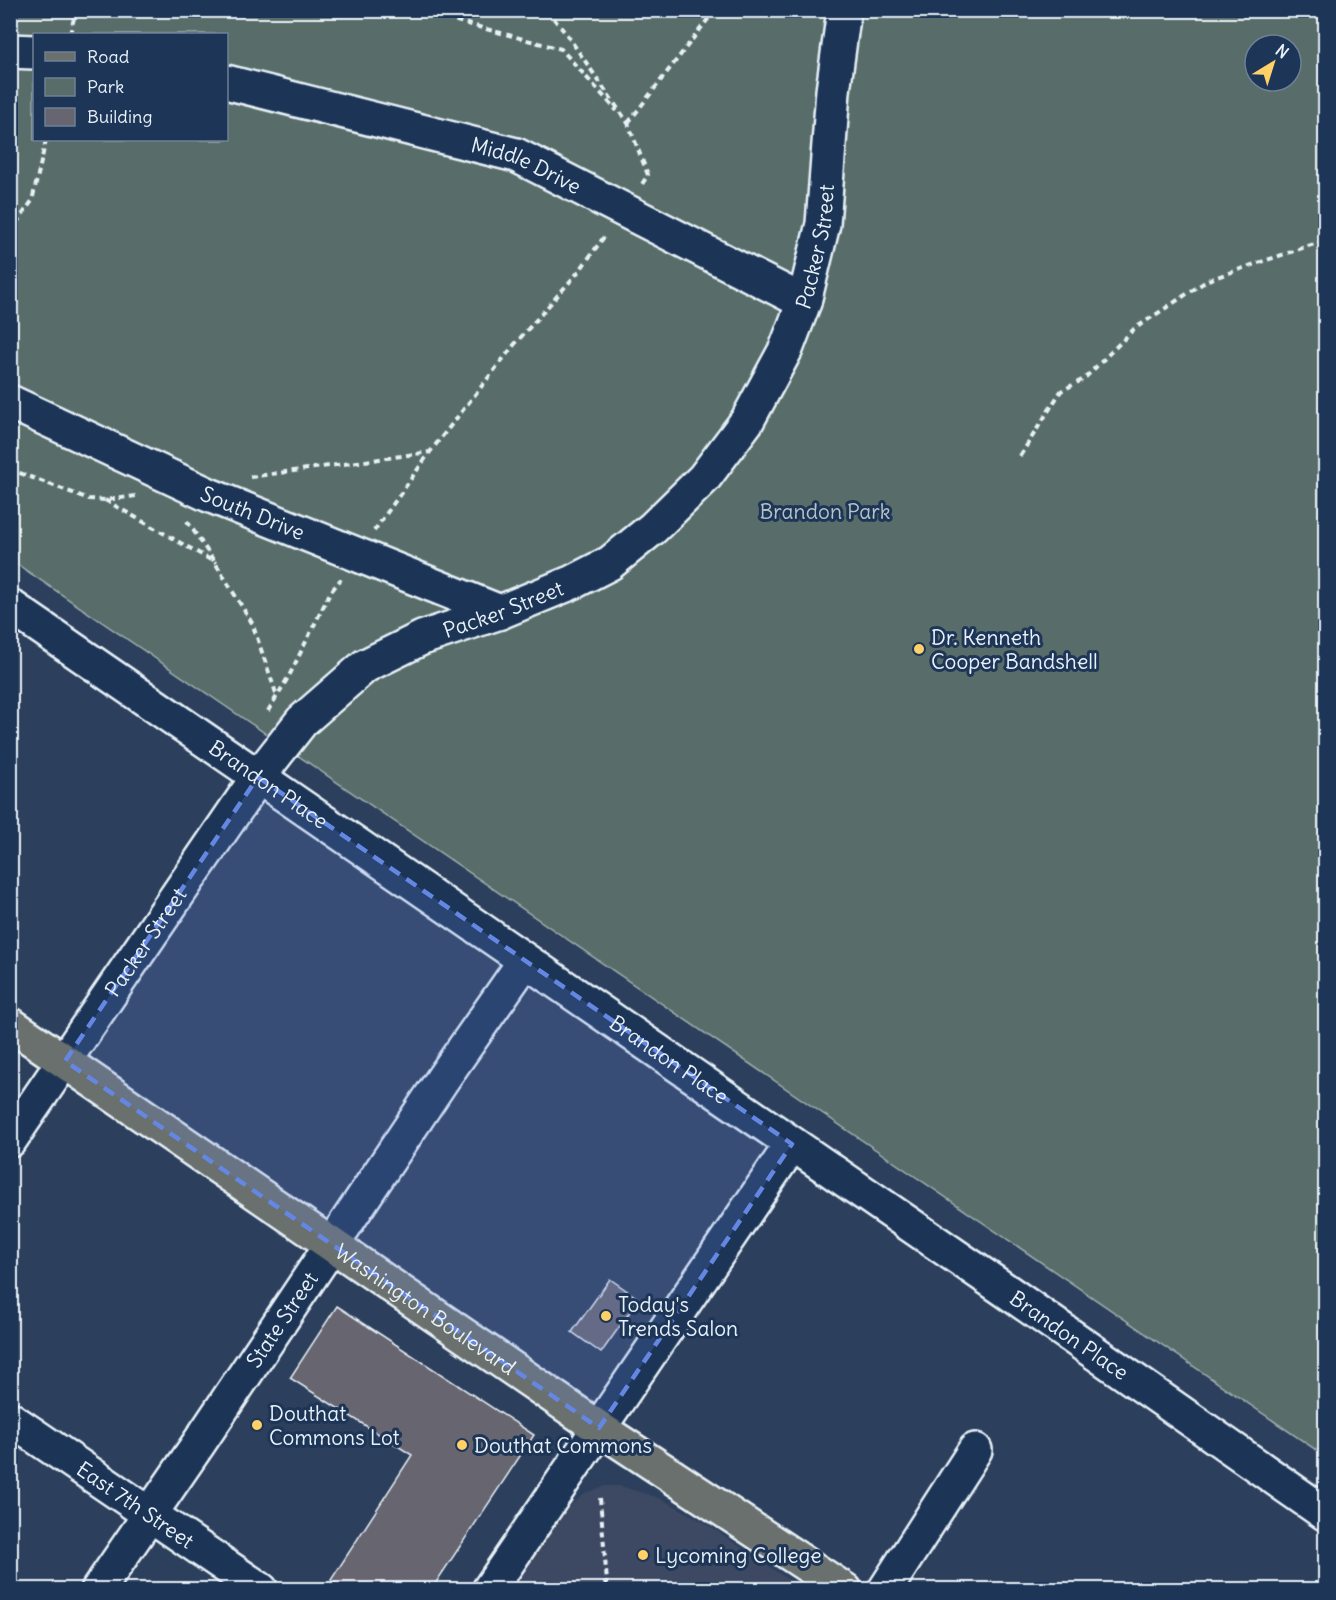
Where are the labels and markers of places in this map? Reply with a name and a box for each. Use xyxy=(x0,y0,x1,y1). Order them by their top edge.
place label: Dr. Kenneth Cooper Bandshell xyxy=(931,624,1098,675)
marker: Dr. Kenneth Cooper Bandshell xyxy=(912,642,926,656)
place label: Today's Trends Salon xyxy=(618,1291,738,1342)
marker: Today's Trends Salon xyxy=(599,1309,613,1323)
place label: Douthat Commons Lot xyxy=(269,1400,400,1451)
marker: Douthat Commons Lot xyxy=(250,1418,264,1432)
place label: Douthat Commons xyxy=(474,1432,652,1459)
marker: Douthat Commons xyxy=(455,1438,469,1452)
place label: Lycoming College xyxy=(655,1542,822,1569)
marker: Lycoming College xyxy=(636,1548,650,1562)

